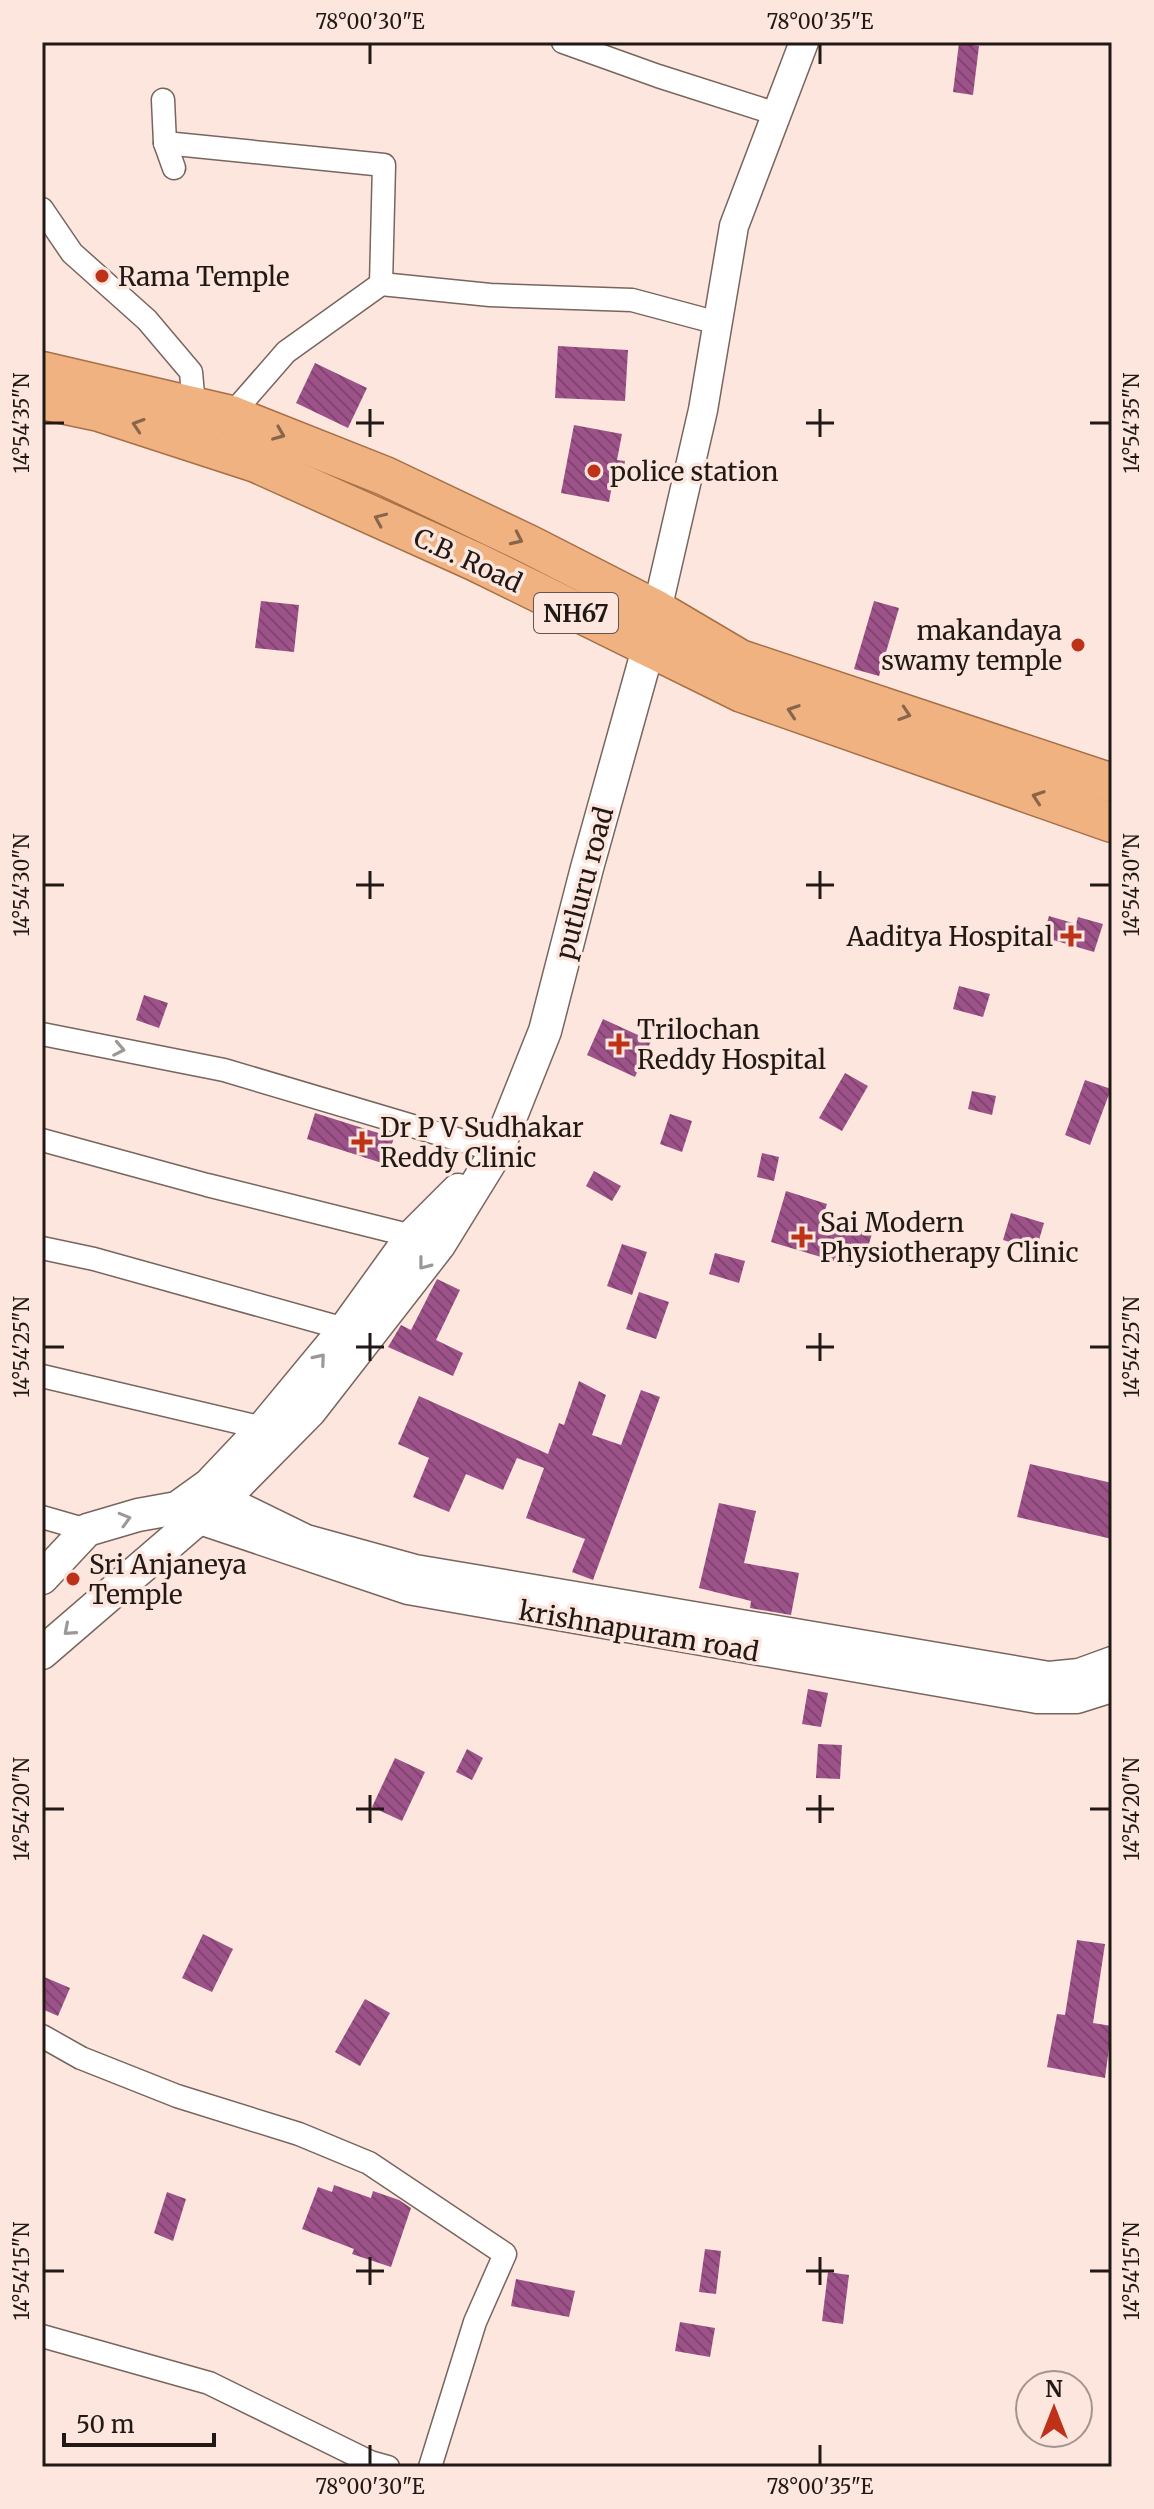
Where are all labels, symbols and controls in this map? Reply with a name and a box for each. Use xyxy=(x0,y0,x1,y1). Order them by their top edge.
text: 78°00'30"E xyxy=(315,9,425,34)
text: 78°00'35"E xyxy=(767,9,874,34)
place label: Rama Temple xyxy=(118,260,290,293)
marker: Rama Temple xyxy=(93,267,111,285)
text: 14°54'35"N xyxy=(9,372,34,473)
text: 14°54'35"N xyxy=(1119,372,1144,473)
one-way arrow xyxy=(132,418,146,434)
one-way arrow xyxy=(271,424,285,441)
place label: police station xyxy=(610,455,778,488)
marker: police station xyxy=(585,462,603,480)
one-way arrow xyxy=(374,512,388,528)
street label: C.B. Road xyxy=(408,521,528,600)
one-way arrow xyxy=(509,529,523,545)
road number: NH67 xyxy=(534,593,618,633)
place label: makandaya swamy temple xyxy=(881,614,1062,677)
marker: makandaya swamy temple xyxy=(1069,636,1087,654)
one-way arrow xyxy=(787,704,801,721)
one-way arrow xyxy=(898,705,912,721)
one-way arrow xyxy=(1032,791,1046,807)
street label: putluru road xyxy=(548,803,620,963)
text: 14°54'30"N xyxy=(9,833,34,937)
text: 14°54'30"N xyxy=(1119,833,1144,937)
place label: Aaditya Hospital xyxy=(846,920,1053,953)
marker: Aaditya Hospital xyxy=(1060,925,1082,947)
place label: Trilochan Reddy Hospital xyxy=(637,1013,826,1076)
marker: Trilochan Reddy Hospital xyxy=(608,1033,630,1055)
one-way arrow xyxy=(111,1040,125,1057)
place label: Dr P V Sudhakar Reddy Clinic xyxy=(380,1111,584,1174)
marker: Dr P V Sudhakar Reddy Clinic xyxy=(351,1131,373,1153)
place label: Sai Modern Physiotherapy Clinic xyxy=(820,1206,1079,1269)
marker: Sai Modern Physiotherapy Clinic xyxy=(791,1226,813,1248)
one-way arrow xyxy=(420,1255,434,1269)
text: 14°54'25"N xyxy=(9,1296,34,1398)
text: 14°54'25"N xyxy=(1119,1296,1144,1398)
one-way arrow xyxy=(310,1354,325,1368)
one-way arrow xyxy=(118,1512,132,1528)
place label: Sri Anjaneya Temple xyxy=(89,1548,247,1611)
marker: Sri Anjaneya Temple xyxy=(64,1570,82,1588)
street label: krishnapuram road xyxy=(517,1594,762,1668)
one-way arrow xyxy=(64,1620,79,1635)
text: 14°54'20"N xyxy=(9,1757,34,1861)
text: 14°54'20"N xyxy=(1119,1757,1144,1861)
text: 14°54'15"N xyxy=(9,2221,34,2320)
text: 14°54'15"N xyxy=(1119,2221,1144,2320)
north arrow xyxy=(1014,2369,1094,2449)
text: N xyxy=(1045,2375,1063,2403)
scale bar xyxy=(64,2397,214,2447)
text: 50 m xyxy=(76,2409,135,2440)
text: 78°00'30"E xyxy=(315,2474,425,2499)
text: 78°00'35"E xyxy=(767,2474,874,2499)

